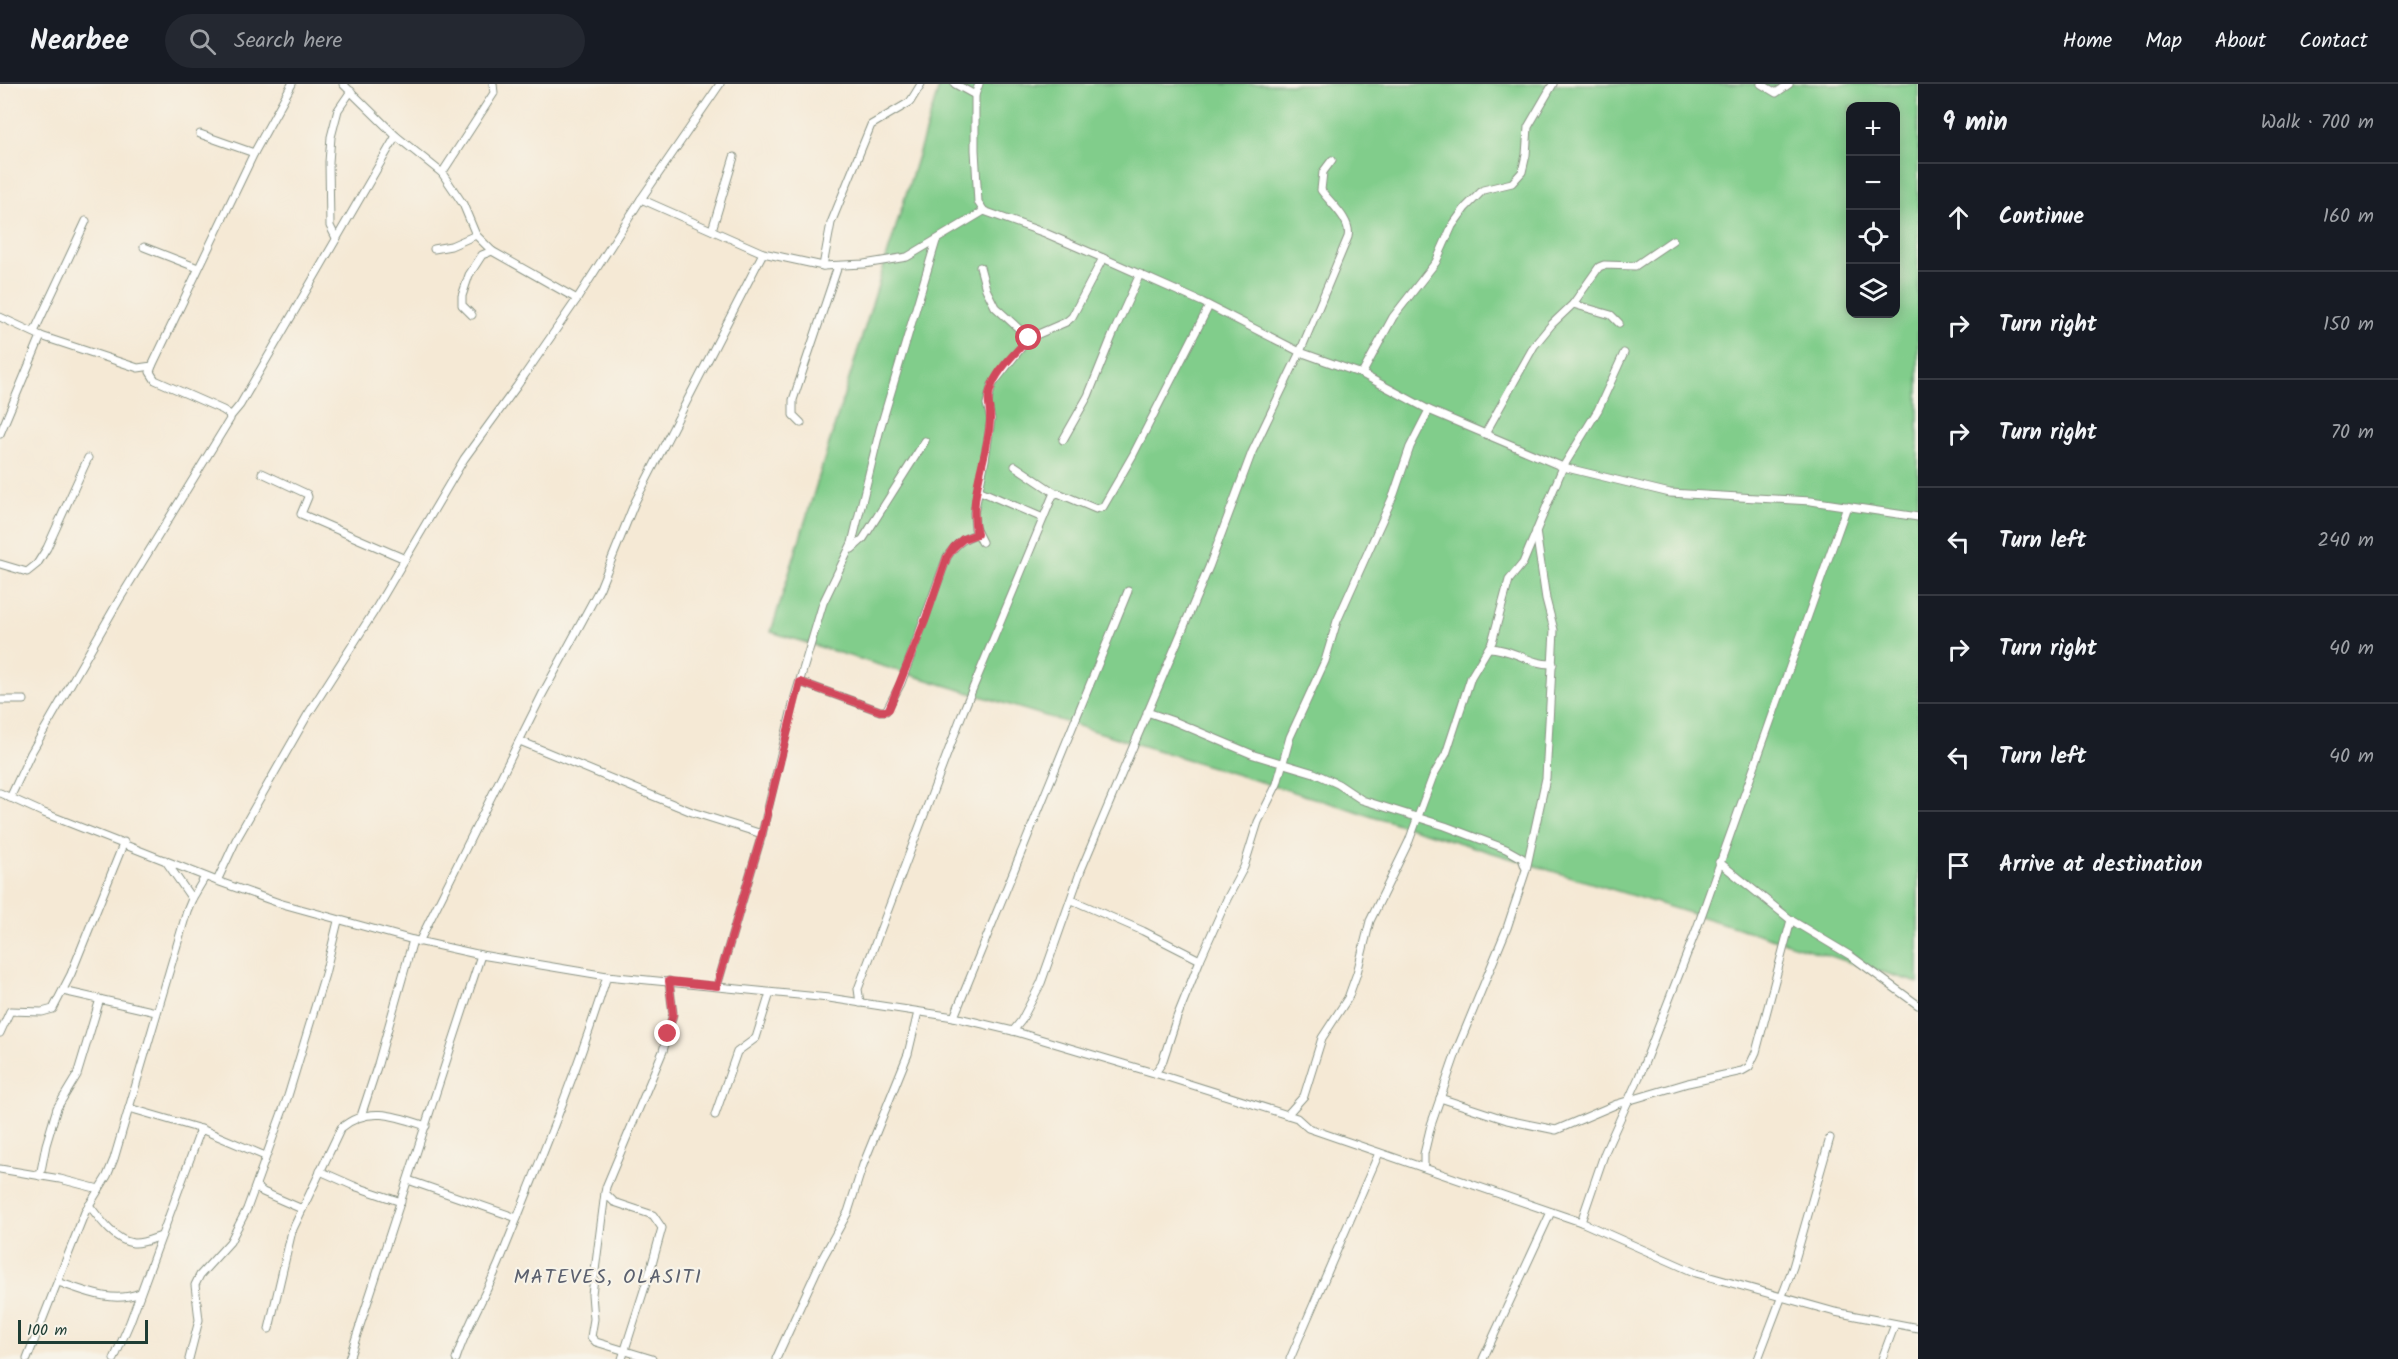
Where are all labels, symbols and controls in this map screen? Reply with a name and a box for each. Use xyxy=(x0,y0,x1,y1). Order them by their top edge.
search box xyxy=(165,14,585,68)
text: Nearbee xyxy=(30,19,129,64)
text: Search here xyxy=(234,24,342,59)
icon: search xyxy=(186,25,219,58)
text: Home xyxy=(2063,25,2112,58)
text: Map xyxy=(2145,25,2182,58)
text: About xyxy=(2215,25,2266,58)
text: Contact xyxy=(2299,25,2368,58)
map controls xyxy=(1846,102,1900,318)
button: + xyxy=(1846,102,1900,156)
text: 9 min xyxy=(1942,102,2008,144)
text: Walk · 700 m xyxy=(2261,107,2374,139)
button: − xyxy=(1846,156,1900,210)
text: Continue xyxy=(1999,200,2084,235)
icon: ahead xyxy=(1942,201,1975,234)
text: 160 m xyxy=(2323,201,2374,233)
button: locate xyxy=(1846,210,1900,264)
button: layers xyxy=(1846,264,1900,318)
text: Turn right xyxy=(1999,308,2097,343)
icon: right xyxy=(1942,309,1975,342)
text: 150 m xyxy=(2323,309,2374,341)
route start xyxy=(1015,324,1041,350)
text: Turn right xyxy=(1999,416,2097,451)
icon: right xyxy=(1942,417,1975,450)
text: 70 m xyxy=(2331,417,2374,449)
text: Turn left xyxy=(1999,524,2086,559)
icon: left xyxy=(1942,525,1975,558)
text: 240 m xyxy=(2317,525,2374,557)
text: Turn right xyxy=(1999,632,2097,667)
icon: right xyxy=(1942,633,1975,666)
text: 40 m xyxy=(2329,633,2374,665)
text: Turn left xyxy=(1999,740,2086,775)
icon: left xyxy=(1942,741,1975,774)
text: 40 m xyxy=(2329,741,2374,773)
text: Arrive at destination xyxy=(1999,848,2202,883)
icon: arrive xyxy=(1942,849,1975,882)
route end xyxy=(654,1020,680,1046)
district label: MATEVES, OLASITI xyxy=(514,1262,702,1294)
scale bar xyxy=(18,1317,148,1344)
text: 100 m xyxy=(27,1318,67,1343)

